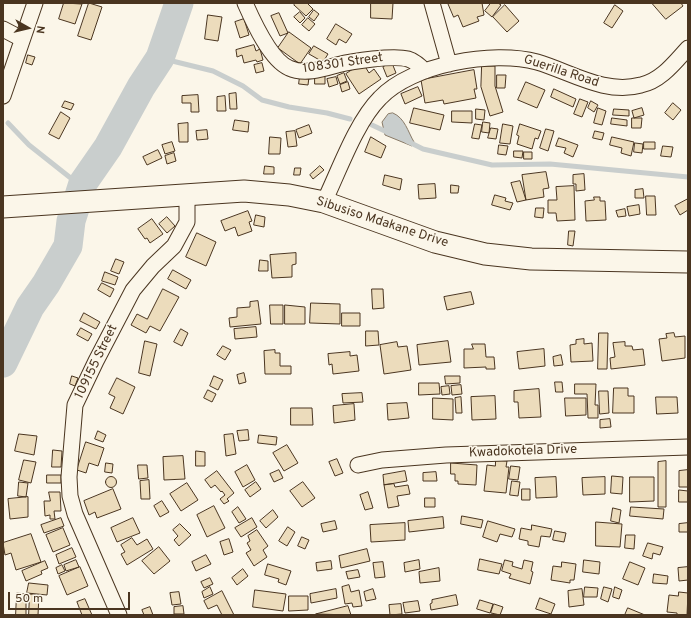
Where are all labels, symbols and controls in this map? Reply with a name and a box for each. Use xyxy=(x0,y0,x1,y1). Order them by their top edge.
north arrow xyxy=(8,8,48,48)
text: N xyxy=(32,25,47,35)
street label: 108301 Street xyxy=(302,51,384,77)
street label: Guerilla Road xyxy=(521,52,601,92)
street label: Sibusiso Mdakane Drive xyxy=(314,194,450,252)
street label: 109155 Street xyxy=(72,322,122,402)
street label: Kwadokotela Drive xyxy=(469,442,577,462)
scale bar xyxy=(10,584,132,610)
text: 50 m xyxy=(15,591,43,607)

